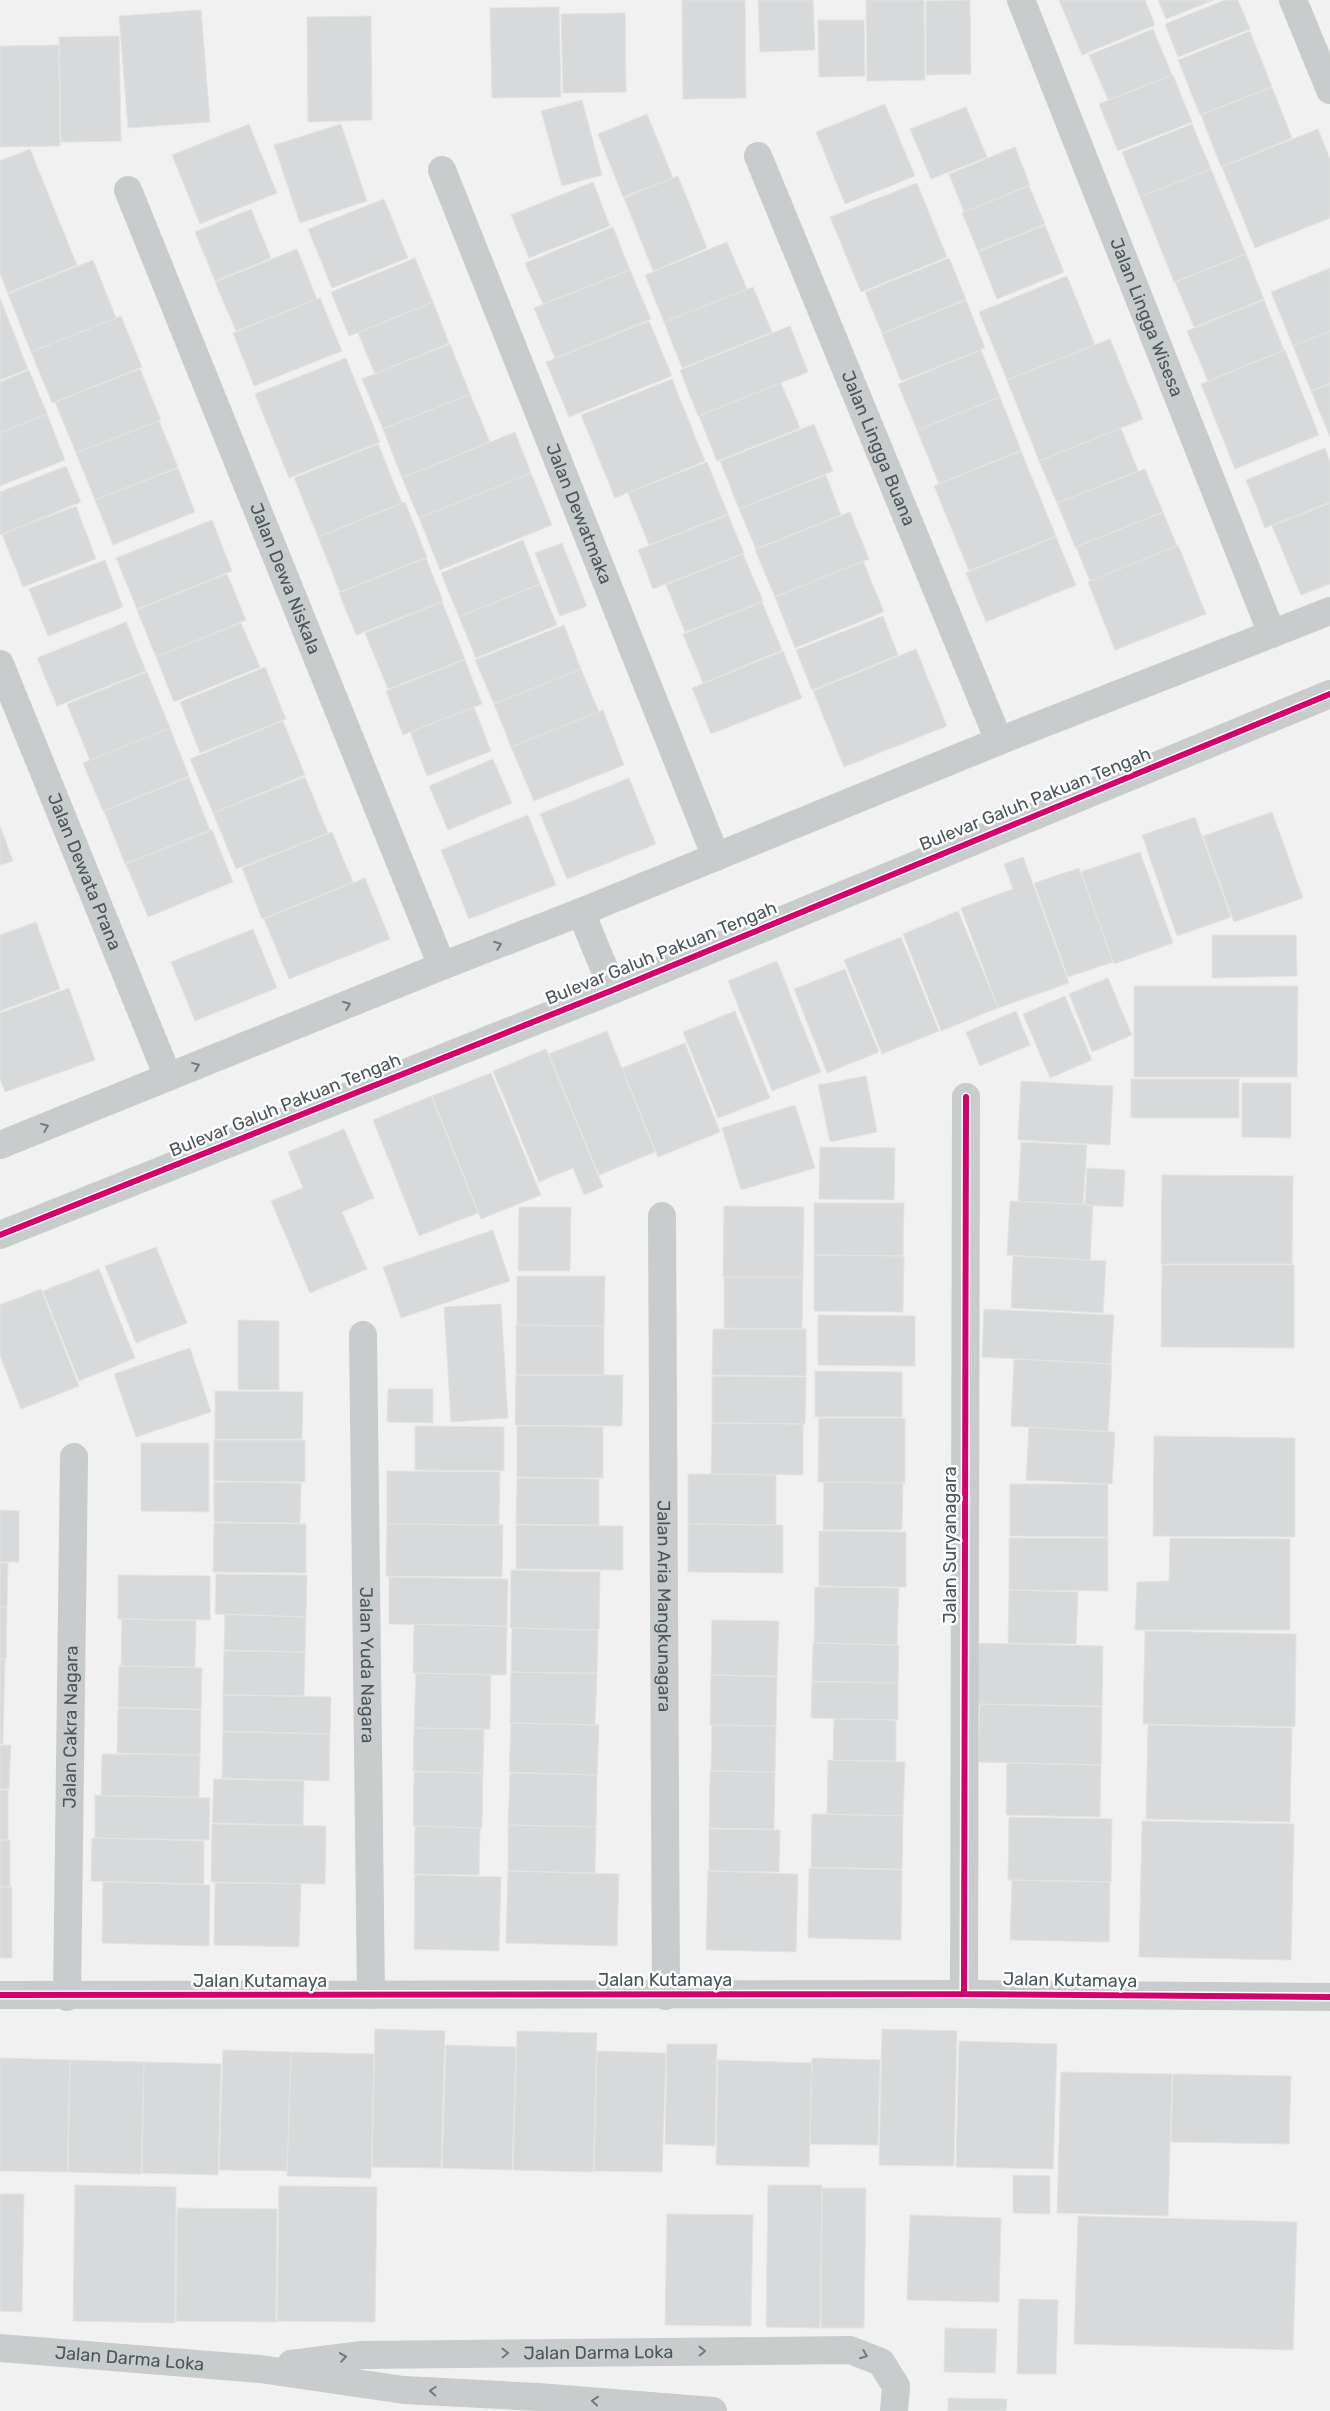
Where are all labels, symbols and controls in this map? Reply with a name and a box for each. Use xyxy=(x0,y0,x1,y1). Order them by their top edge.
street label: Jalan Lingga Wisesa xyxy=(1105,234,1188,400)
street label: Jalan Lingga Buana xyxy=(837,367,920,529)
street label: Jalan Dewatmaka xyxy=(541,440,617,587)
street label: Jalan Dewa Niskala xyxy=(245,500,326,657)
street label: Bulevar Galuh Pakuan Tengah xyxy=(916,742,1154,856)
street label: Jalan Dewata Prana xyxy=(43,790,126,953)
street label: Bulevar Galuh Pakuan Tengah xyxy=(542,896,780,1010)
one-way arrow xyxy=(493,941,501,951)
one-way arrow xyxy=(342,1001,350,1011)
street label: Bulevar Galuh Pakuan Tengah xyxy=(166,1048,404,1162)
one-way arrow xyxy=(191,1062,200,1073)
one-way arrow xyxy=(40,1123,49,1133)
street label: Jalan Suryanagara xyxy=(939,1466,961,1624)
street label: Jalan Aria Mangkunagara xyxy=(652,1500,676,1712)
street label: Jalan Yuda Nagara xyxy=(355,1587,379,1743)
street label: Jalan Cakra Nagara xyxy=(58,1645,83,1809)
street label: Jalan Kutamaya xyxy=(1003,1968,1137,1992)
street label: Jalan Kutamaya xyxy=(598,1969,732,1991)
street label: Jalan Kutamaya xyxy=(193,1970,327,1992)
street label: Jalan Darma Loka xyxy=(54,2341,205,2375)
street label: Jalan Darma Loka xyxy=(523,2341,673,2364)
one-way arrow xyxy=(699,2346,707,2357)
one-way arrow xyxy=(502,2348,509,2358)
one-way arrow xyxy=(859,2349,868,2359)
one-way arrow xyxy=(339,2352,347,2363)
one-way arrow xyxy=(428,2386,436,2397)
one-way arrow xyxy=(591,2396,599,2407)

